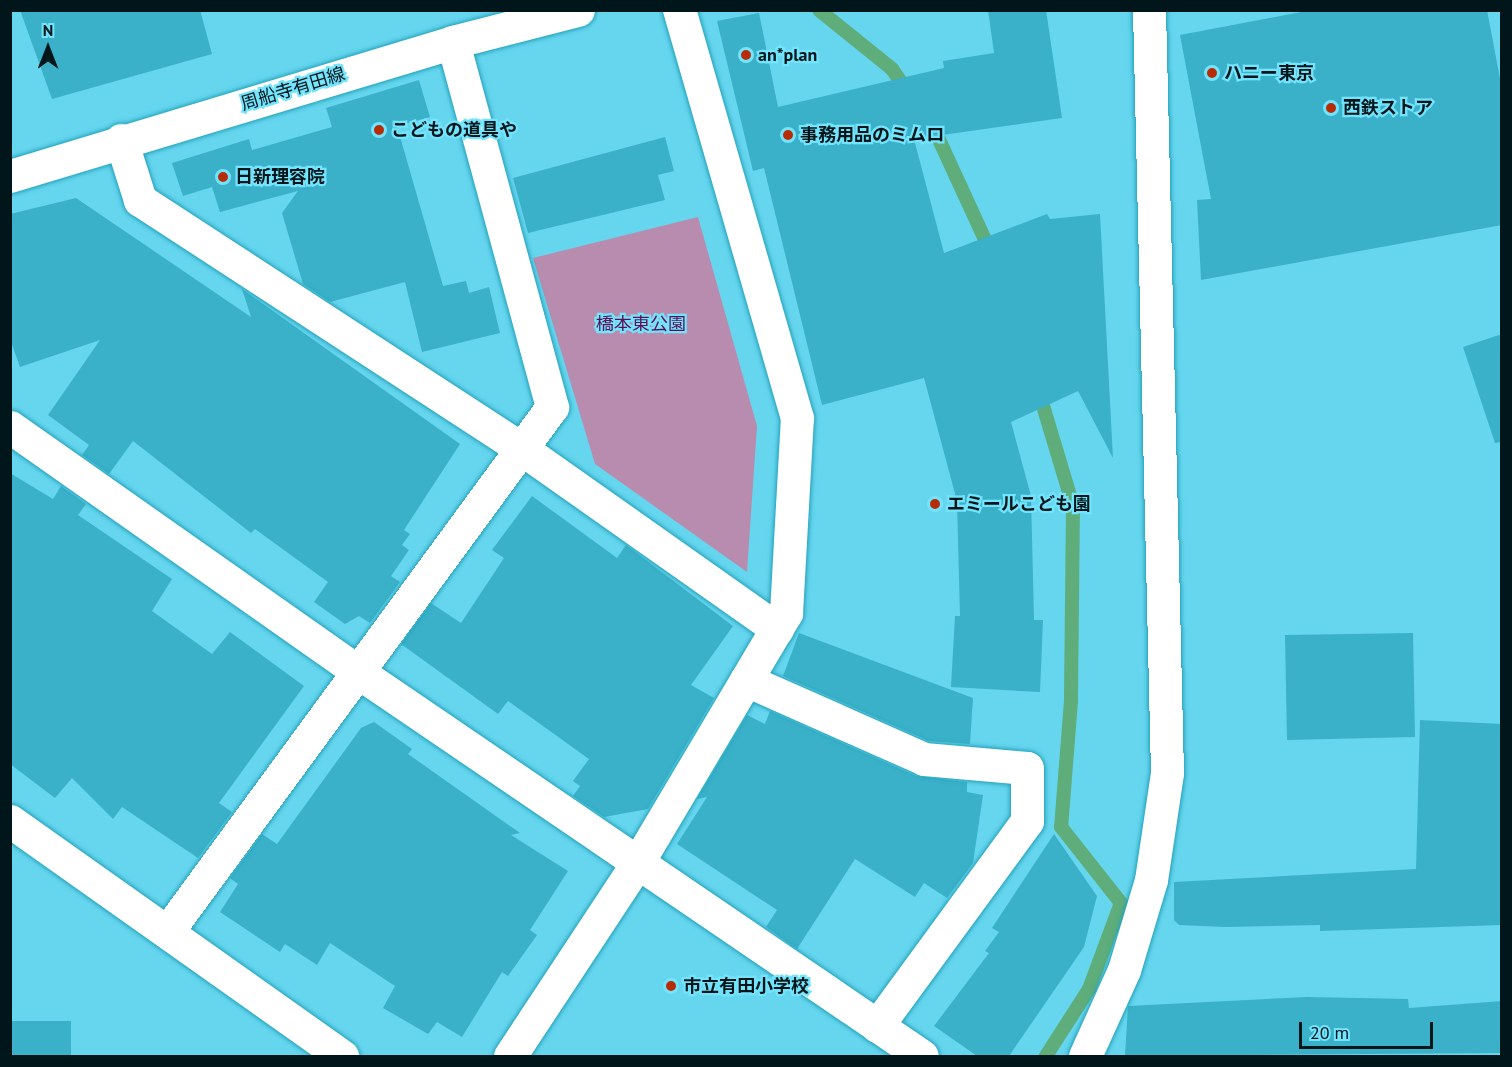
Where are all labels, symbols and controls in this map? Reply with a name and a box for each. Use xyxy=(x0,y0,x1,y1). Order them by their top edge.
north arrow xyxy=(18,18,78,78)
text: N xyxy=(43,20,53,40)
place label: an*plan xyxy=(758,44,817,66)
marker: an*plan xyxy=(739,48,753,62)
place label: ハニー東京 xyxy=(1224,62,1314,84)
street label: 周船寺有田線 xyxy=(238,63,348,115)
marker: ハニー東京 xyxy=(1205,66,1219,80)
place label: 西鉄ストア xyxy=(1343,97,1433,119)
marker: 西鉄ストア xyxy=(1324,101,1338,115)
place label: こどもの道具や xyxy=(391,119,517,141)
marker: こどもの道具や xyxy=(372,123,386,137)
place label: 事務用品のミムロ xyxy=(800,124,944,146)
marker: 事務用品のミムロ xyxy=(781,128,795,142)
place label: 日新理容院 xyxy=(235,166,325,188)
marker: 日新理容院 xyxy=(216,170,230,184)
park label: 橋本東公園 xyxy=(596,313,686,335)
place label: エミールこども園 xyxy=(947,493,1091,515)
marker: エミールこども園 xyxy=(928,497,942,511)
place label: 市立有田小学校 xyxy=(683,975,809,997)
marker: 市立有田小学校 xyxy=(664,979,678,993)
scale bar xyxy=(1302,1010,1436,1048)
text: 20 m xyxy=(1310,1021,1349,1044)

